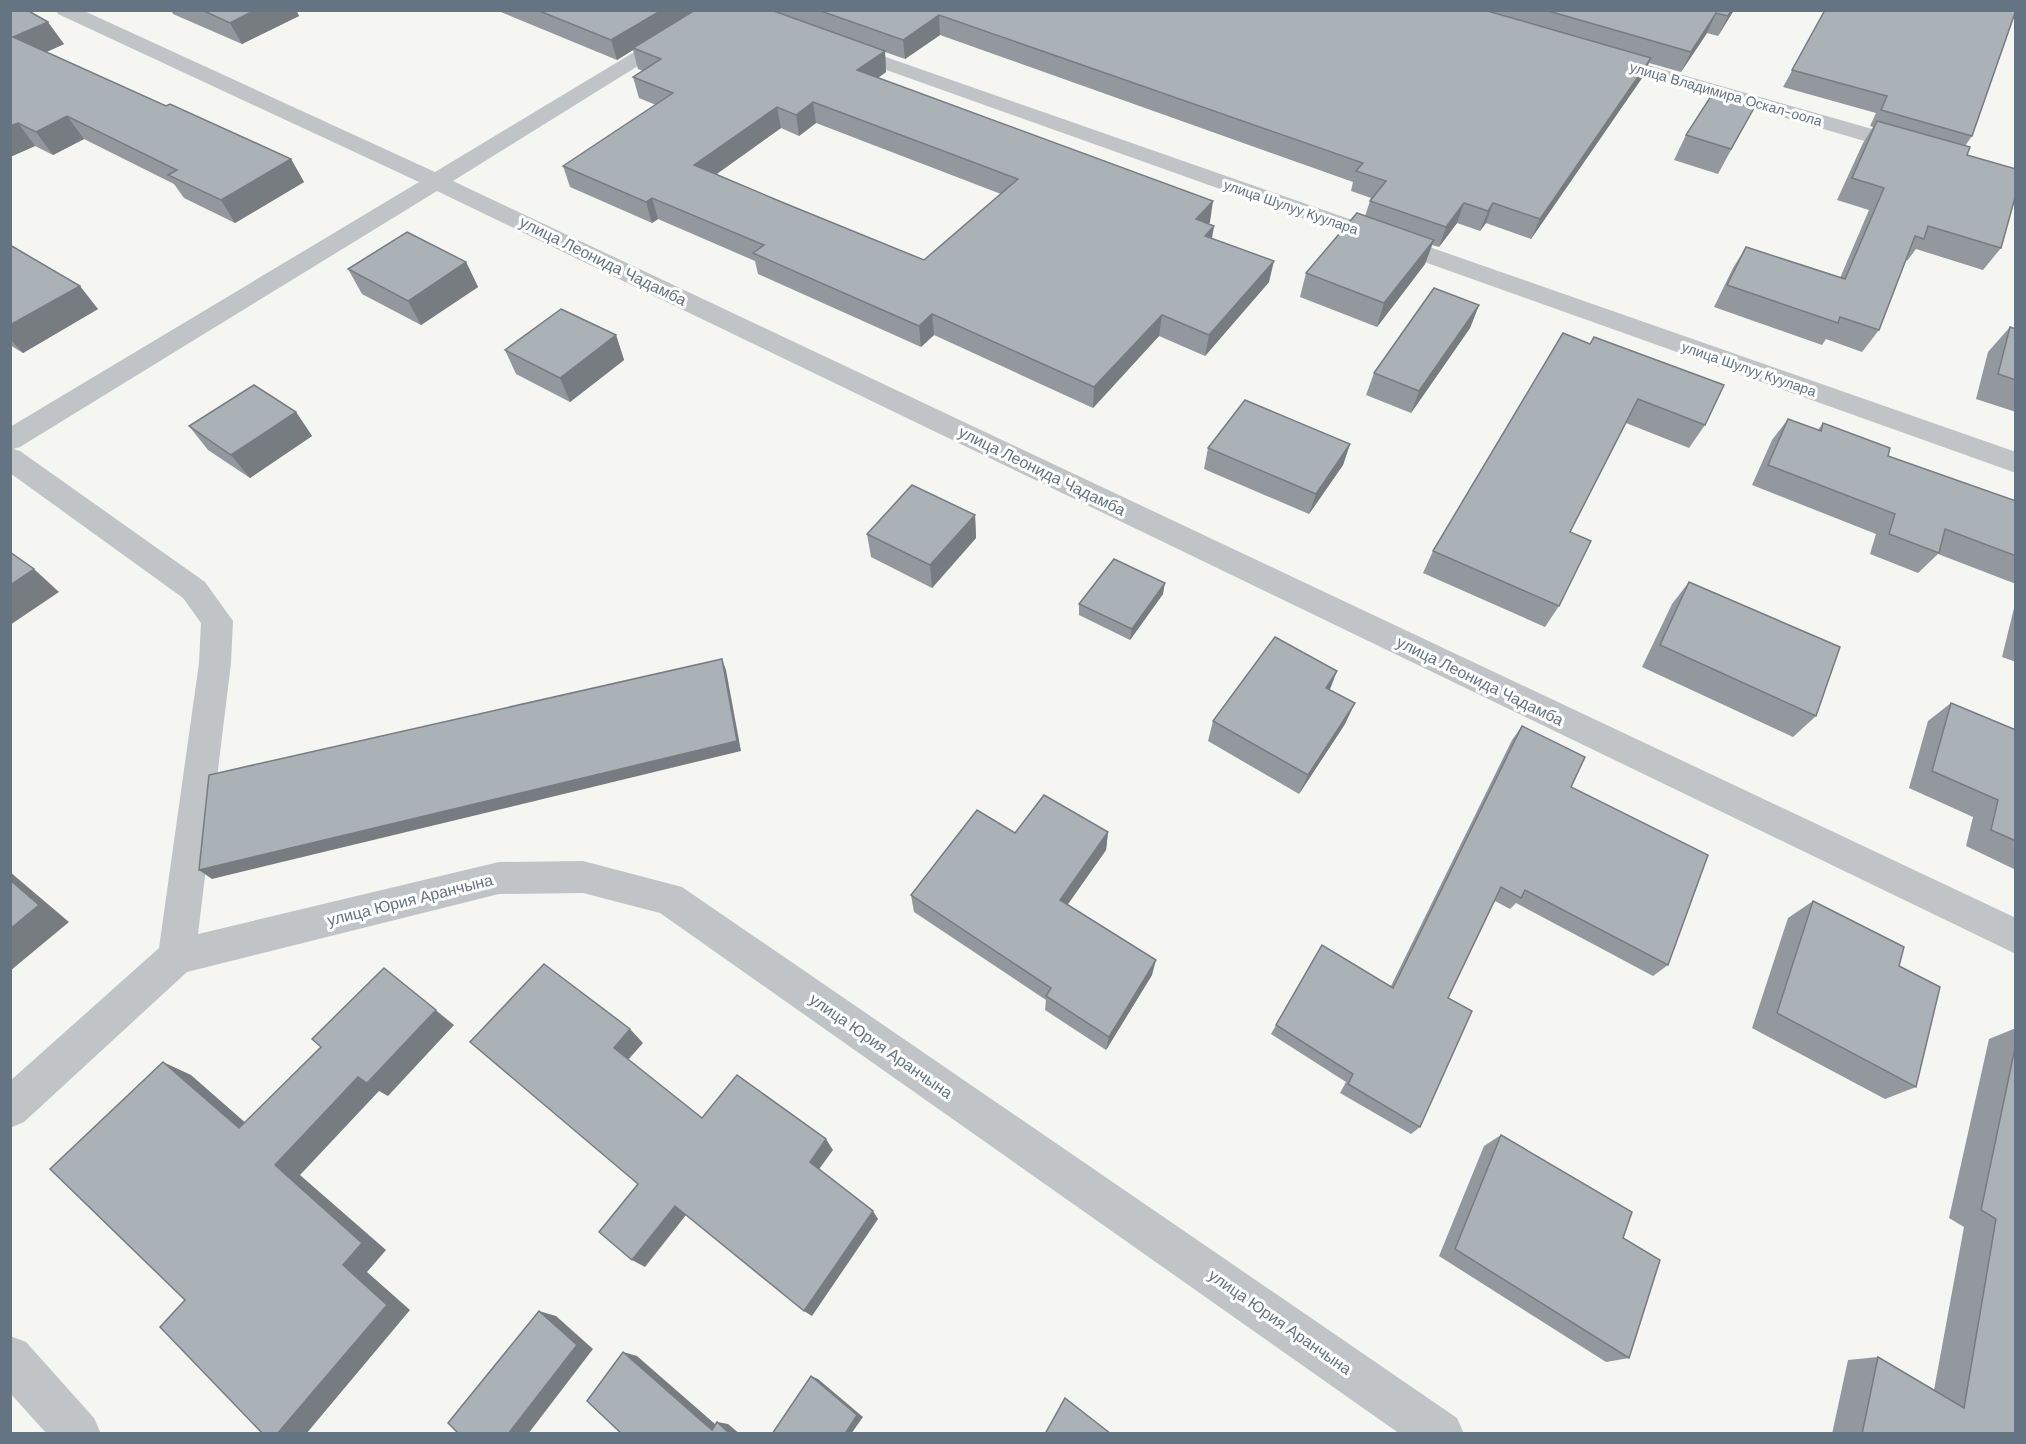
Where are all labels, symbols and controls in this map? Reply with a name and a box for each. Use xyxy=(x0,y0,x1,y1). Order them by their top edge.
street label: улица Владимира Оскал-оола xyxy=(1628,58,1824,130)
street label: улица Шулуу Куулара xyxy=(1221,176,1361,239)
street label: улица Леонида Чадамба xyxy=(516,211,690,311)
street label: улица Шулуу Куулара xyxy=(1679,338,1819,401)
street label: улица Леонида Чадамба xyxy=(955,421,1129,521)
street label: улица Леонида Чадамба xyxy=(1393,631,1567,731)
street label: улица Юрия Аранчына xyxy=(325,869,495,931)
street label: улица Юрия Аранчына xyxy=(805,989,957,1103)
street label: улица Юрия Аранчына xyxy=(1204,1265,1356,1379)

